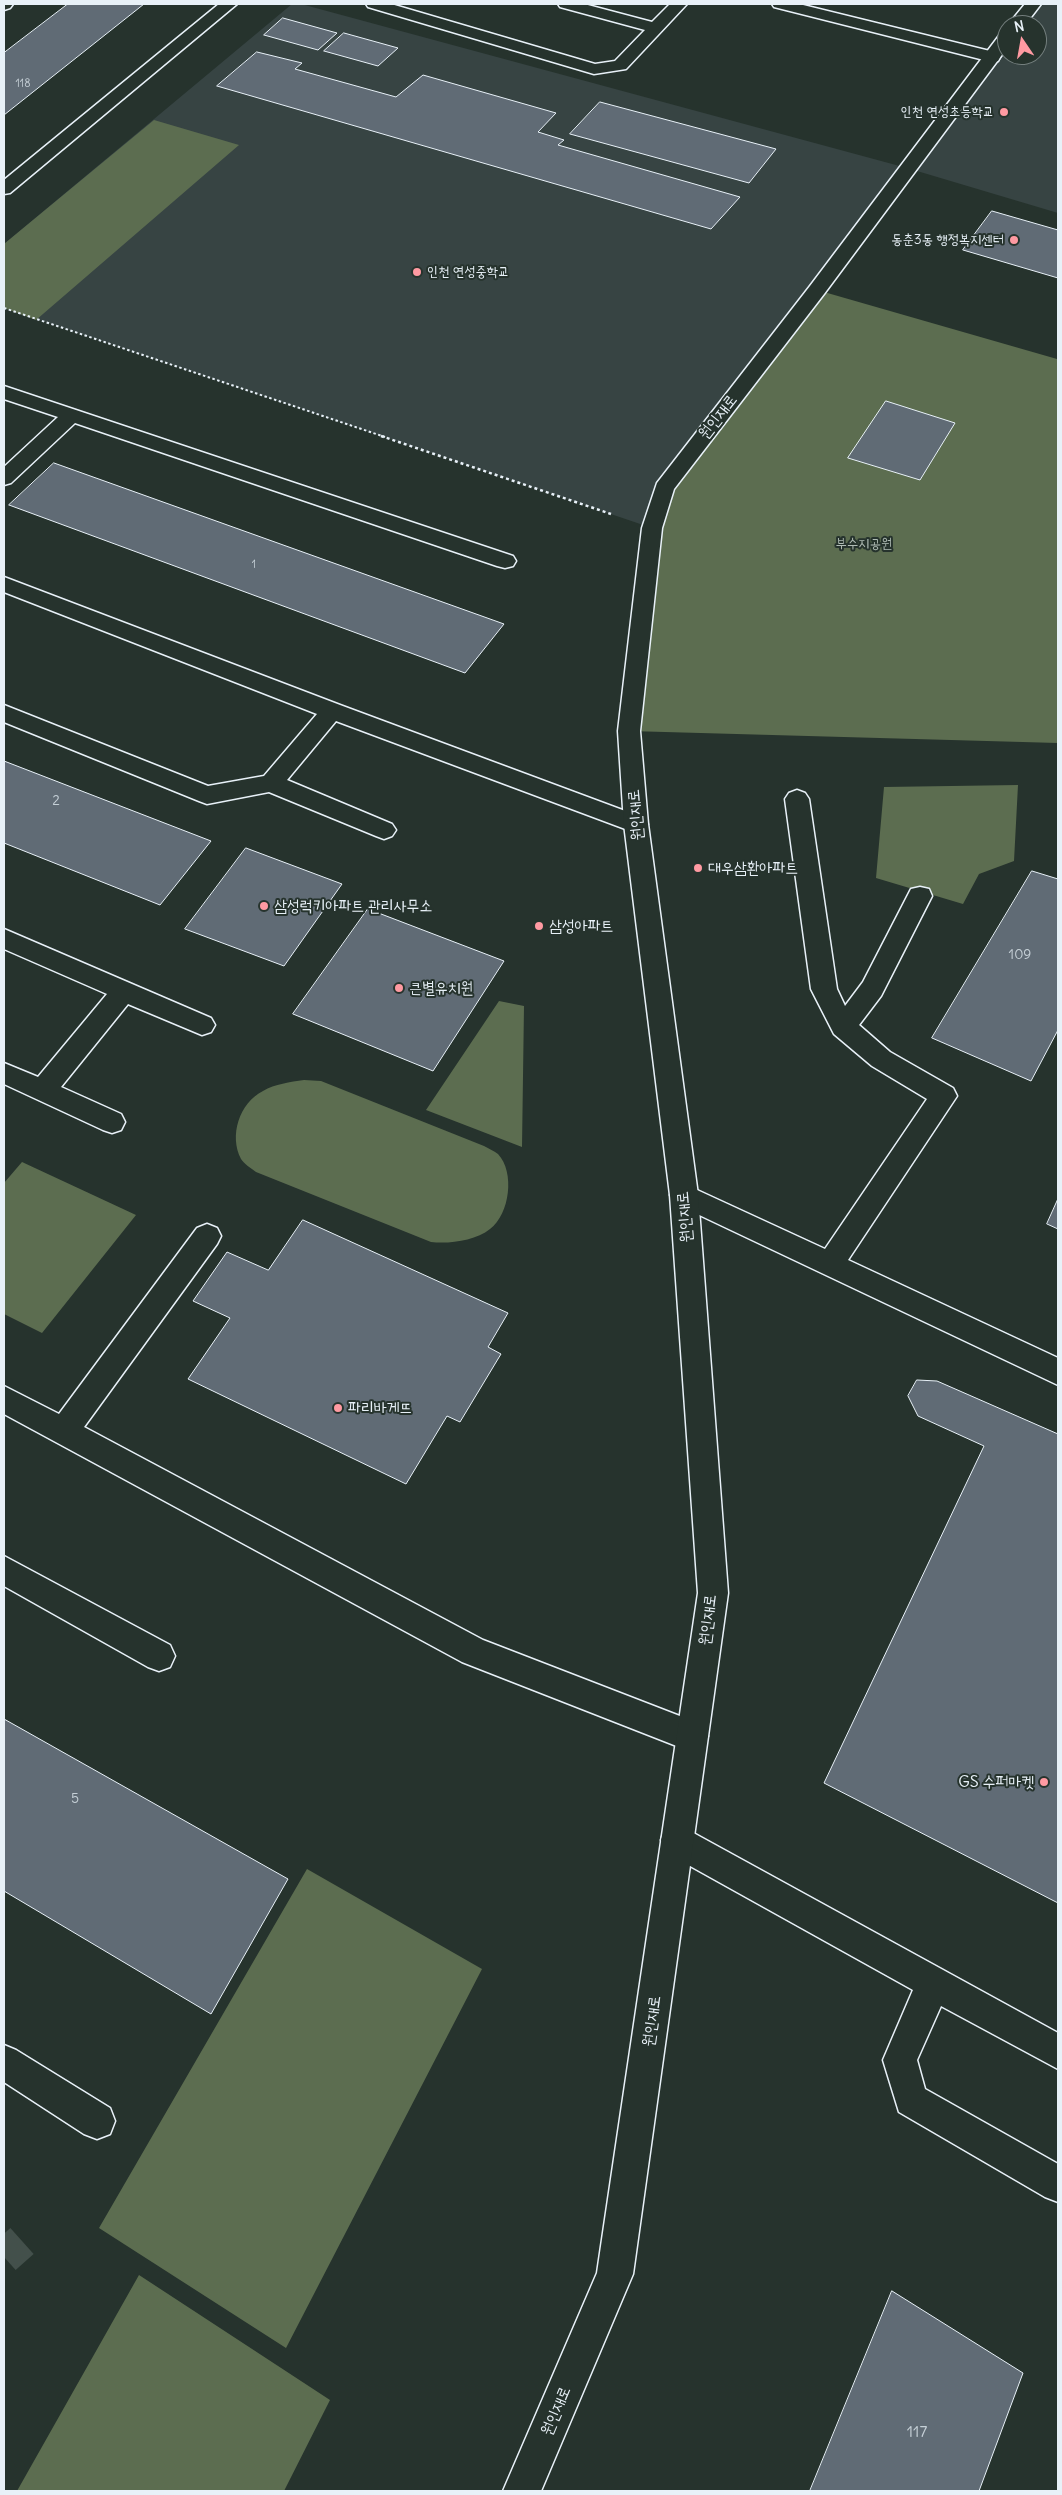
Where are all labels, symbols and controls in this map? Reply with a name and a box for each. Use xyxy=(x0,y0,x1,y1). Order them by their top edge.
north arrow xyxy=(997,15,1047,65)
text: N xyxy=(1012,16,1026,36)
house number: 118 xyxy=(15,77,31,91)
place label: 인천 연성초등학교 xyxy=(901,104,994,120)
marker: 인천 연성초등학교 xyxy=(998,106,1010,118)
place label: 동춘3동 행정복지센터 xyxy=(891,232,1004,248)
marker: 동춘3동 행정복지센터 xyxy=(1008,234,1020,246)
place label: 인천 연성중학교 xyxy=(427,264,509,280)
marker: 인천 연성중학교 xyxy=(411,266,423,278)
street label: 원인재로 xyxy=(695,391,741,443)
park label: 부수지공원 xyxy=(836,536,892,552)
house number: 1 xyxy=(252,558,256,572)
street label: 원인재로 xyxy=(624,789,648,841)
house number: 2 xyxy=(52,793,60,809)
place label: 대우삼환아파트 xyxy=(708,858,798,878)
marker: 대우삼환아파트 xyxy=(692,862,704,874)
place label: 삼성럭키아파트 관리사무소 xyxy=(274,896,432,916)
marker: 삼성럭키아파트 관리사무소 xyxy=(258,900,270,912)
place label: 삼성아파트 xyxy=(549,916,613,936)
marker: 삼성아파트 xyxy=(533,920,545,932)
house number: 109 xyxy=(1009,947,1031,963)
place label: 큰별유치원 xyxy=(409,978,473,998)
marker: 큰별유치원 xyxy=(393,982,405,994)
street label: 원인재로 xyxy=(673,1191,697,1243)
place label: 파리바게뜨 xyxy=(348,1398,412,1418)
marker: 파리바게뜨 xyxy=(332,1402,344,1414)
street label: 원인재로 xyxy=(695,1593,721,1647)
place label: GS 수퍼마켓 xyxy=(958,1772,1034,1792)
marker: GS 수퍼마켓 xyxy=(1038,1776,1050,1788)
house number: 5 xyxy=(71,1791,79,1807)
street label: 원인재로 xyxy=(639,1994,665,2048)
street label: 원인재로 xyxy=(537,2384,575,2438)
house number: 117 xyxy=(907,2422,927,2442)

